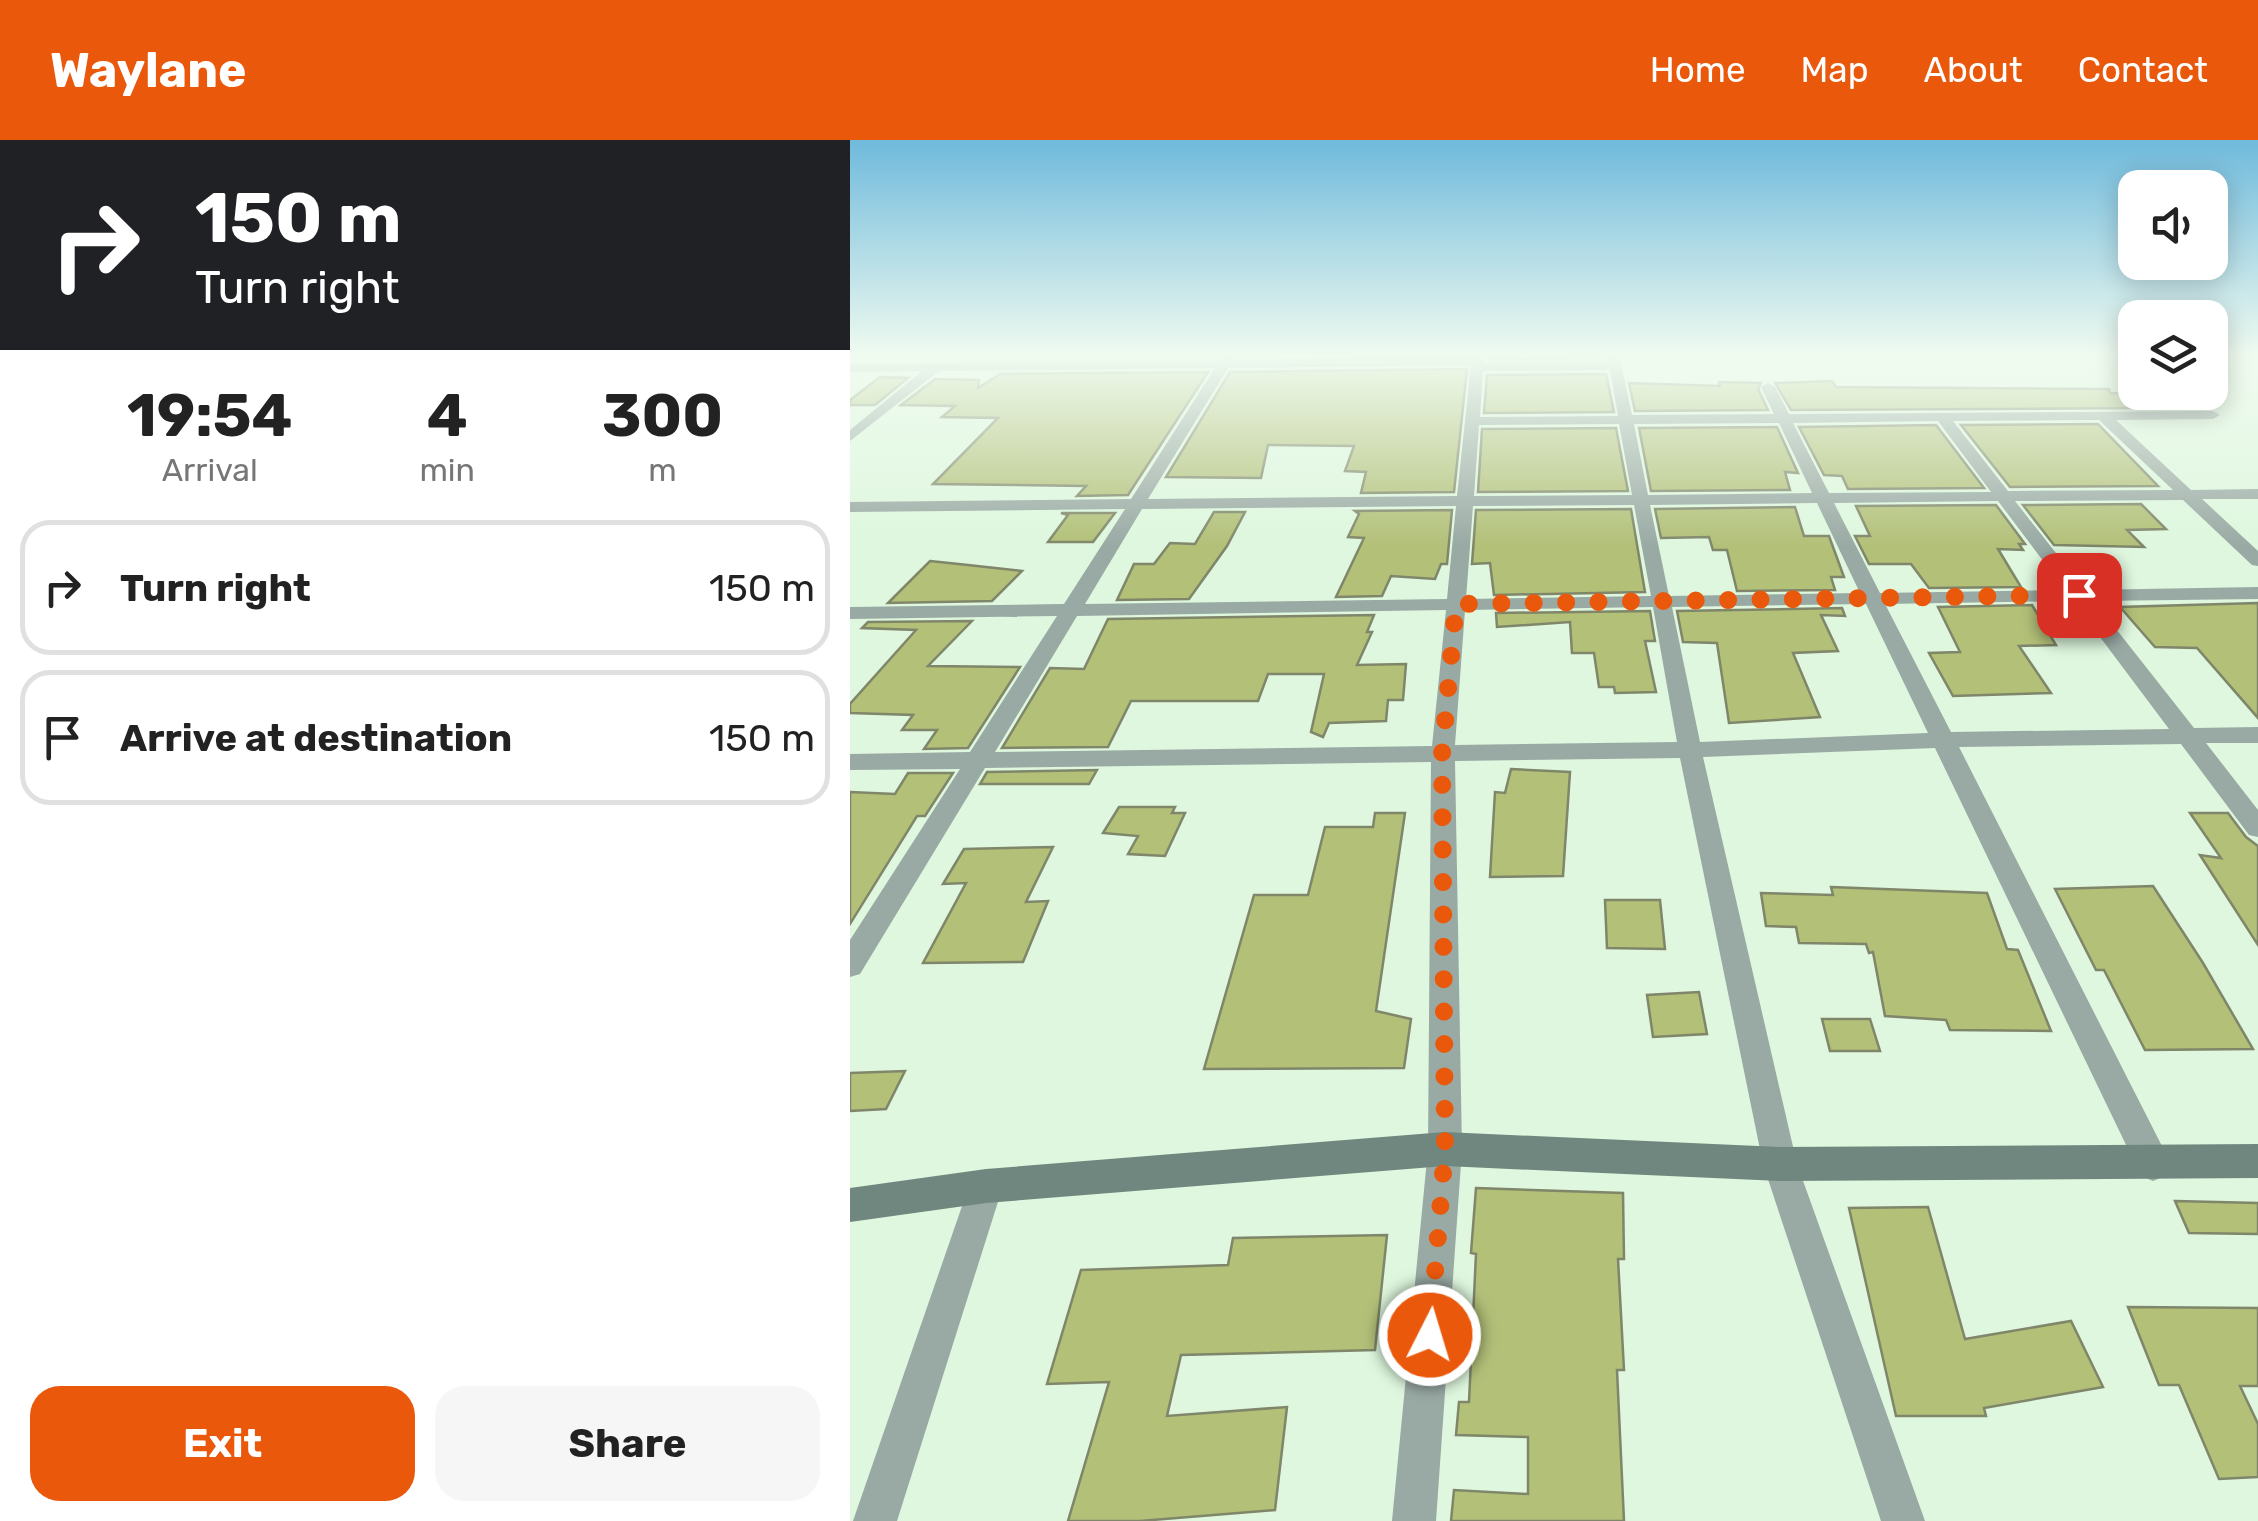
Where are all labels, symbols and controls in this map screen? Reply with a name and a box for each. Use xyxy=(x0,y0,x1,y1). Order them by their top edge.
text: Waylane xyxy=(50,42,247,99)
text: Home xyxy=(1650,49,1746,91)
text: Map xyxy=(1801,49,1869,91)
text: About xyxy=(1924,49,2023,91)
text: Contact xyxy=(2078,49,2208,91)
map controls xyxy=(2118,170,2228,410)
button: sound xyxy=(2118,170,2228,280)
text: 150 m xyxy=(195,177,402,260)
icon: right xyxy=(30,180,160,310)
text: Turn right xyxy=(195,261,399,314)
button: layers xyxy=(2118,300,2228,410)
text: 19:54 xyxy=(127,380,292,451)
text: 4 xyxy=(427,380,468,451)
text: 300 xyxy=(602,380,723,451)
text: Arrival xyxy=(162,451,258,489)
text: min xyxy=(419,451,475,489)
text: m xyxy=(648,451,677,489)
pin xyxy=(2037,553,2122,638)
icon: right xyxy=(35,560,90,615)
text: Turn right xyxy=(120,565,311,611)
text: 150 m xyxy=(709,565,815,611)
icon: arrive xyxy=(2052,568,2107,623)
icon: arrive xyxy=(35,710,90,765)
text: Arrive at destination xyxy=(120,715,512,761)
text: 150 m xyxy=(709,715,815,761)
position arrow xyxy=(1378,1283,1482,1387)
button: Exit xyxy=(30,1386,415,1501)
button: Share xyxy=(435,1386,820,1501)

